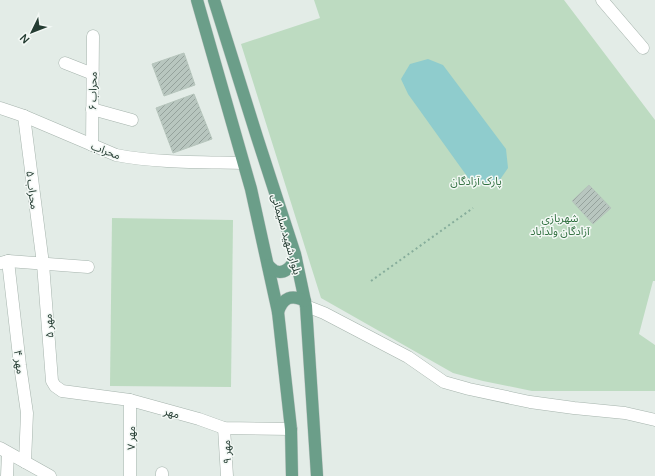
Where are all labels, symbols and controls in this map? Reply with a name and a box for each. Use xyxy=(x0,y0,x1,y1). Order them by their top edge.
north arrow xyxy=(12,12,52,52)
text: N xyxy=(16,31,33,47)
street label: محراب ۶ xyxy=(84,71,100,111)
street label: محراب xyxy=(89,138,123,163)
street label: محراب ۵ xyxy=(23,170,43,210)
park label: پارک آزادگان xyxy=(450,173,502,189)
street label: بلوار شهید سلیمانی xyxy=(268,192,306,276)
park label: شهربازی آزادگان ولدآباد xyxy=(530,210,590,238)
street label: مهر ۵ xyxy=(39,313,57,339)
street label: مهر ۴ xyxy=(11,349,29,375)
street label: مهر xyxy=(162,402,182,421)
street label: مهر ۷ xyxy=(123,426,138,450)
street label: مهر ۹ xyxy=(218,439,234,464)

